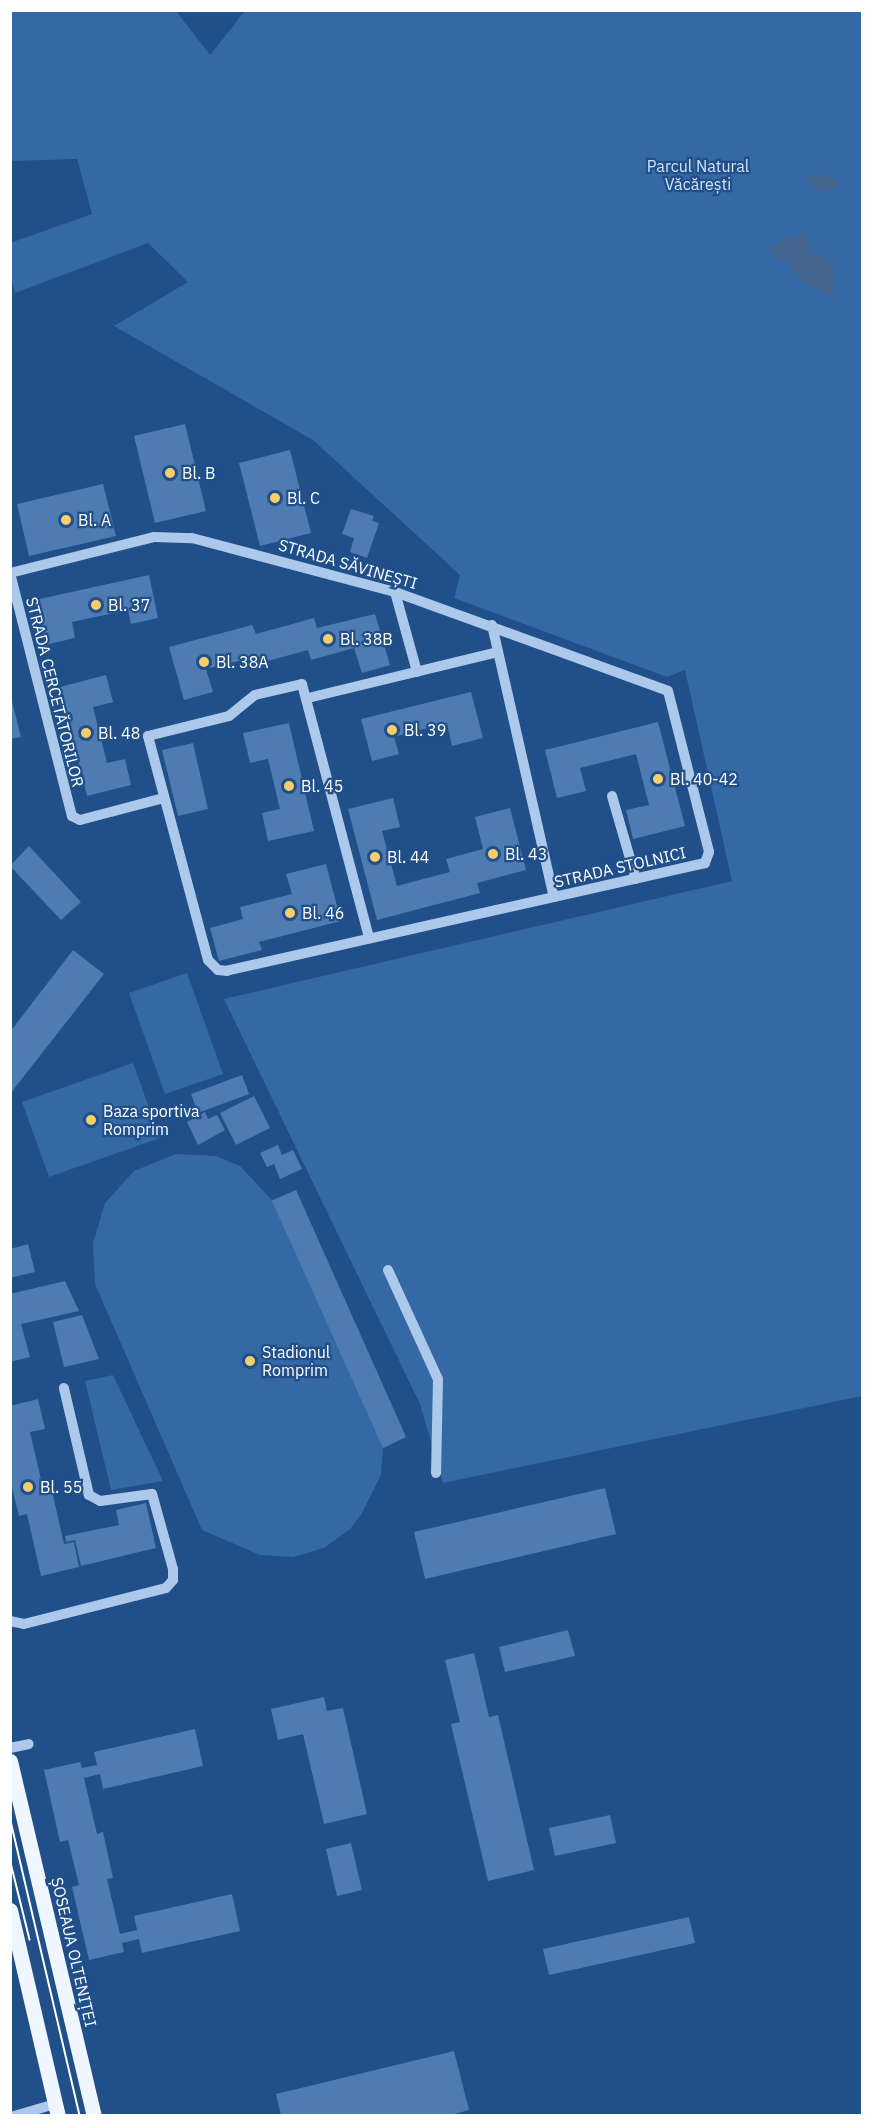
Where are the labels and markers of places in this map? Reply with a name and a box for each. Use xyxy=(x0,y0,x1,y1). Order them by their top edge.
place label: Bl. B xyxy=(182,463,216,483)
marker: Bl. B xyxy=(163,466,177,480)
place label: Bl. C xyxy=(287,488,320,508)
marker: Bl. C xyxy=(268,491,282,505)
place label: Bl. A xyxy=(78,510,111,530)
marker: Bl. A xyxy=(59,513,73,527)
place label: Bl. 37 xyxy=(108,595,150,615)
marker: Bl. 37 xyxy=(89,598,103,612)
place label: Bl. 38B xyxy=(340,629,393,649)
marker: Bl. 38B xyxy=(321,632,335,646)
place label: Bl. 38A xyxy=(216,652,269,672)
marker: Bl. 38A xyxy=(197,655,211,669)
place label: Bl. 39 xyxy=(404,720,446,740)
place label: Bl. 48 xyxy=(98,723,140,743)
marker: Bl. 39 xyxy=(385,723,399,737)
marker: Bl. 48 xyxy=(79,726,93,740)
place label: Bl. 40-42 xyxy=(670,769,738,789)
marker: Bl. 40-42 xyxy=(651,772,665,786)
place label: Bl. 45 xyxy=(301,776,343,796)
marker: Bl. 45 xyxy=(282,779,296,793)
place label: Bl. 43 xyxy=(505,844,547,864)
place label: Bl. 44 xyxy=(387,847,429,867)
marker: Bl. 43 xyxy=(486,847,500,861)
marker: Bl. 44 xyxy=(368,850,382,864)
place label: Bl. 46 xyxy=(302,903,344,923)
marker: Bl. 46 xyxy=(283,906,297,920)
place label: Baza sportiva Romprim xyxy=(103,1101,200,1139)
marker: Baza sportiva Romprim xyxy=(84,1113,98,1127)
place label: Stadionul Romprim xyxy=(262,1342,330,1380)
marker: Stadionul Romprim xyxy=(243,1354,257,1368)
place label: Bl. 55 xyxy=(40,1477,82,1497)
marker: Bl. 55 xyxy=(21,1480,35,1494)

